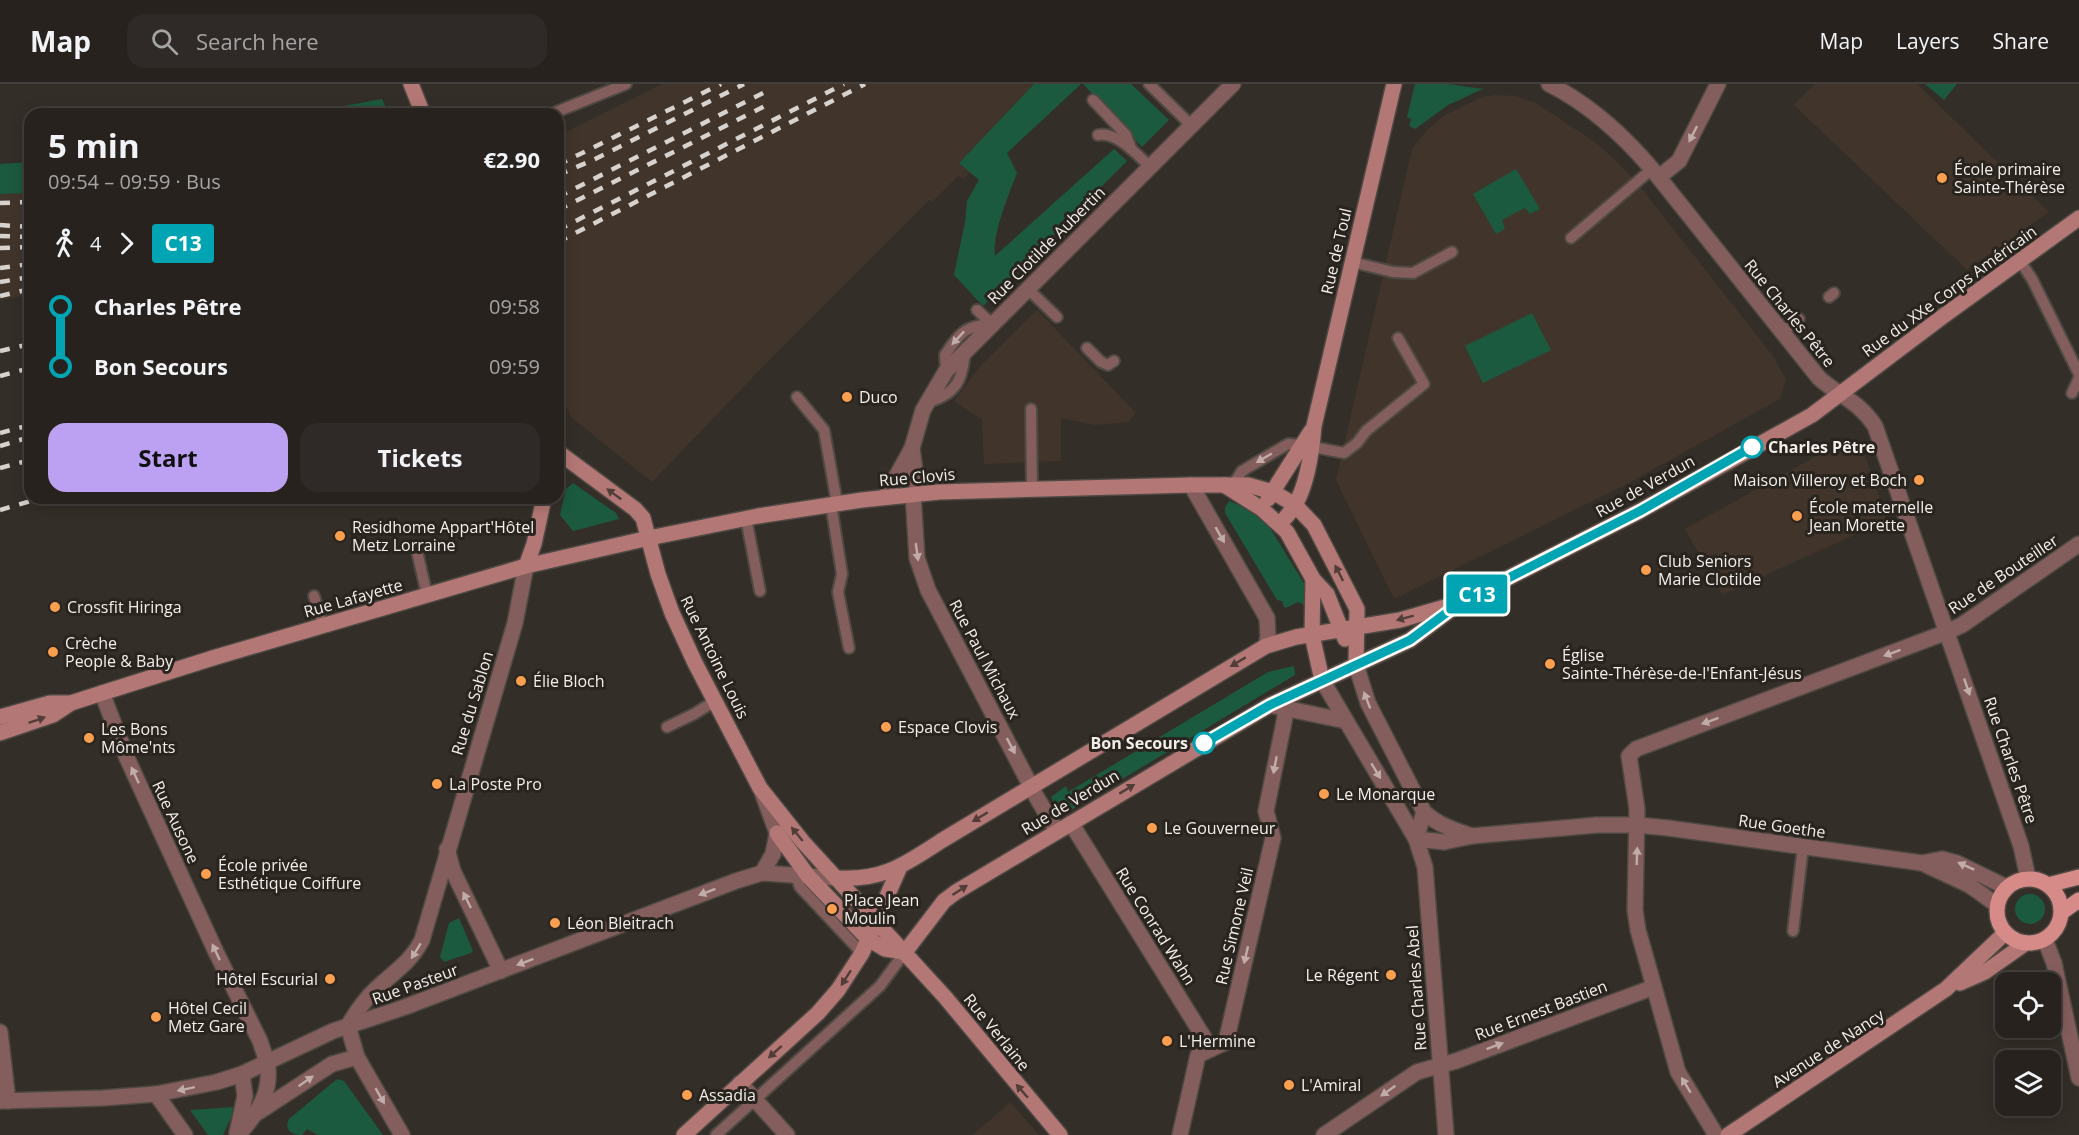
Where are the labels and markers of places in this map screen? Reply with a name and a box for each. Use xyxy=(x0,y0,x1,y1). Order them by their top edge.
place label: École primaire Sainte-Thérèse xyxy=(1954,158,2065,198)
marker: École primaire Sainte-Thérèse xyxy=(1935,171,1949,185)
place label: Duco xyxy=(859,386,898,408)
marker: Duco xyxy=(840,390,854,404)
marker: Charles Pêtre xyxy=(1741,436,1763,458)
place label: Charles Pêtre xyxy=(1768,436,1875,458)
place label: Maison Villeroy et Boch xyxy=(1733,469,1907,491)
marker: Maison Villeroy et Boch xyxy=(1912,473,1926,487)
place label: École maternelle Jean Morette xyxy=(1807,496,1933,536)
marker: École maternelle Jean Morette xyxy=(1790,509,1804,523)
place label: Residhome Appart'Hôtel Metz Lorraine xyxy=(352,516,534,556)
marker: Residhome Appart'Hôtel Metz Lorraine xyxy=(333,529,347,543)
place label: Club Seniors Marie Clotilde xyxy=(1658,550,1761,590)
marker: Club Seniors Marie Clotilde xyxy=(1639,563,1653,577)
place label: Crossfit Hiringa xyxy=(67,596,182,618)
marker: Crossfit Hiringa xyxy=(48,600,62,614)
place label: Crèche People & Baby xyxy=(65,632,174,672)
place label: Église Sainte-Thérèse-de-l'Enfant-Jésus xyxy=(1562,644,1802,684)
marker: Crèche People & Baby xyxy=(46,645,60,659)
marker: Église Sainte-Thérèse-de-l'Enfant-Jésus xyxy=(1543,657,1557,671)
place label: Élie Bloch xyxy=(533,670,605,692)
marker: Élie Bloch xyxy=(514,674,528,688)
place label: Espace Clovis xyxy=(898,716,997,738)
place label: Les Bons Môme'nts xyxy=(101,718,175,758)
marker: Espace Clovis xyxy=(879,720,893,734)
marker: Les Bons Môme'nts xyxy=(82,731,96,745)
place label: Bon Secours xyxy=(1091,732,1188,754)
marker: Bon Secours xyxy=(1193,732,1215,754)
place label: La Poste Pro xyxy=(449,773,542,795)
marker: La Poste Pro xyxy=(430,777,444,791)
place label: Le Monarque xyxy=(1336,783,1435,805)
marker: Le Monarque xyxy=(1317,787,1331,801)
place label: Le Gouverneur xyxy=(1164,817,1276,839)
marker: Le Gouverneur xyxy=(1145,821,1159,835)
place label: École privée Esthétique Coiffure xyxy=(218,854,361,894)
marker: École privée Esthétique Coiffure xyxy=(199,867,213,881)
place label: Place Jean Moulin xyxy=(844,889,919,929)
marker: Place Jean Moulin xyxy=(825,902,839,916)
place label: Léon Bleitrach xyxy=(567,912,674,934)
marker: Léon Bleitrach xyxy=(548,916,562,930)
place label: Le Régent xyxy=(1305,964,1379,986)
place label: Hôtel Escurial xyxy=(216,968,318,990)
marker: Le Régent xyxy=(1384,968,1398,982)
marker: Hôtel Escurial xyxy=(323,972,337,986)
place label: Hôtel Cecil Metz Gare xyxy=(168,997,247,1037)
marker: Hôtel Cecil Metz Gare xyxy=(149,1010,163,1024)
place label: L'Hermine xyxy=(1179,1030,1256,1052)
marker: L'Hermine xyxy=(1160,1034,1174,1048)
place label: L'Amiral xyxy=(1301,1074,1361,1096)
marker: L'Amiral xyxy=(1282,1078,1296,1092)
place label: Assadia xyxy=(699,1084,756,1106)
marker: Assadia xyxy=(680,1088,694,1102)

